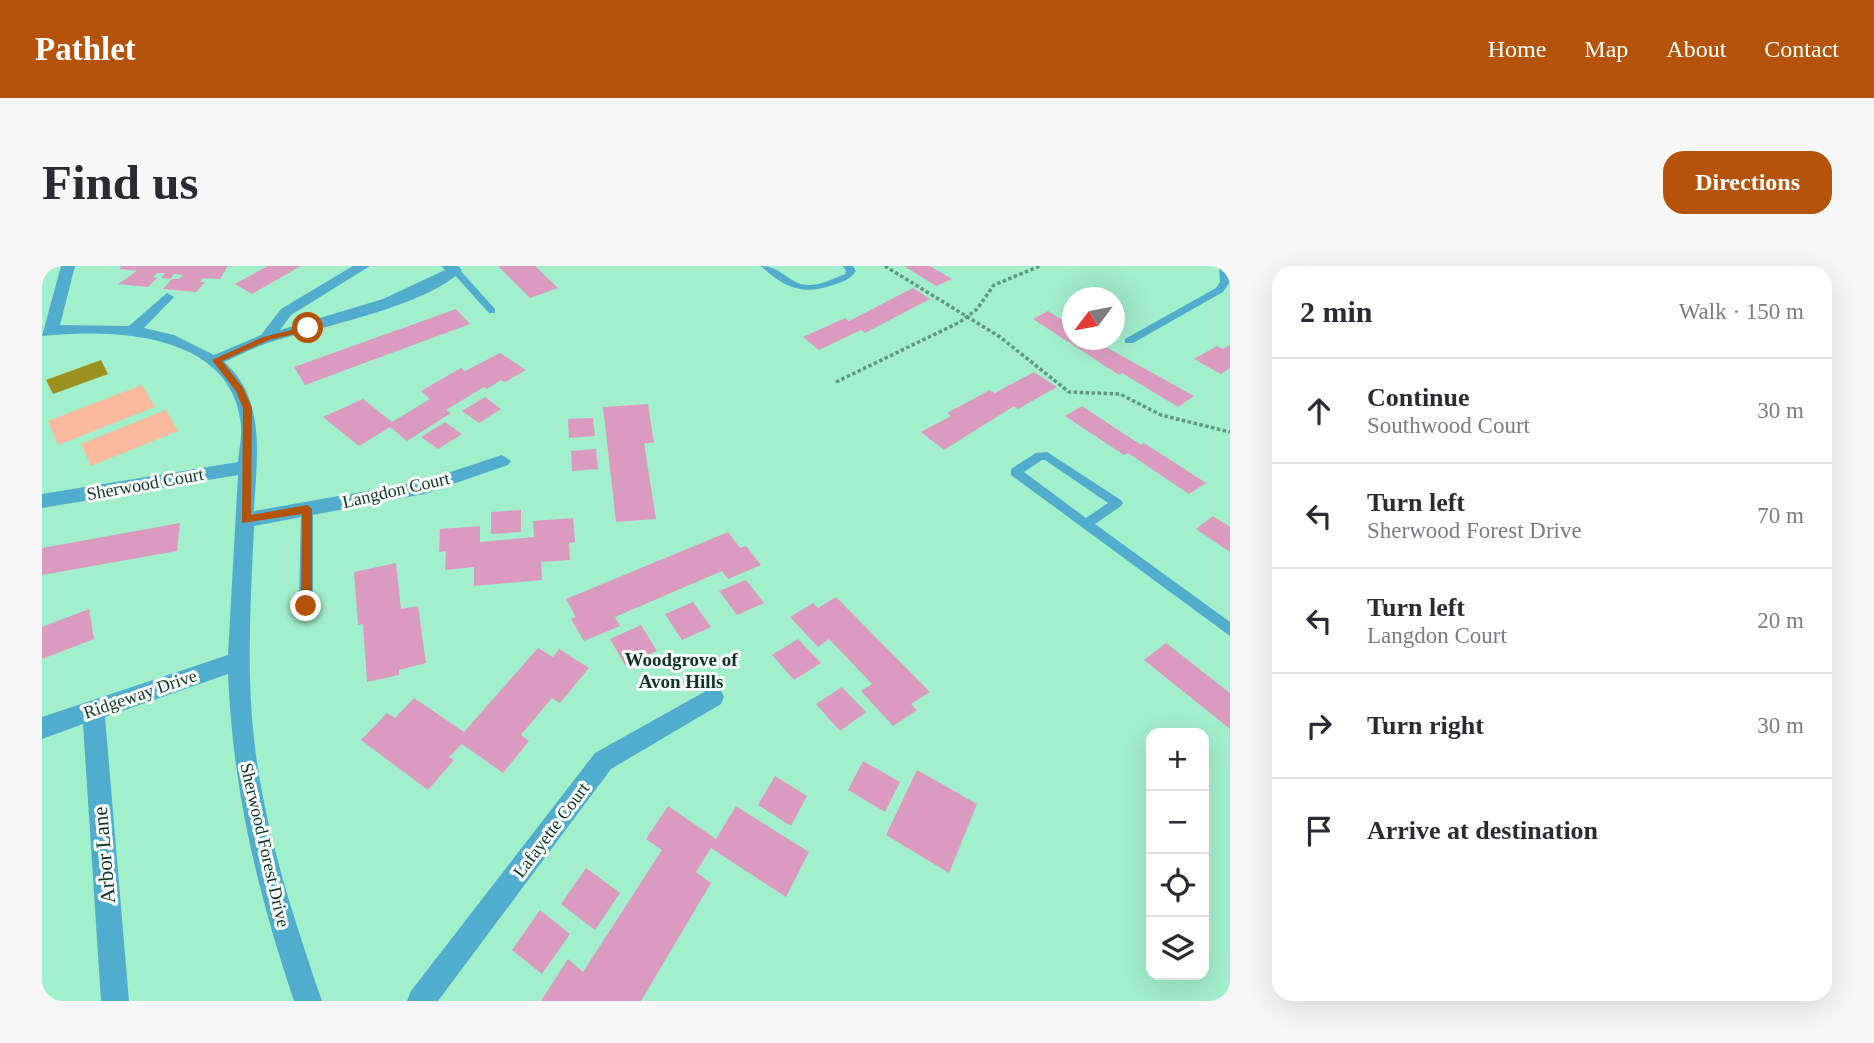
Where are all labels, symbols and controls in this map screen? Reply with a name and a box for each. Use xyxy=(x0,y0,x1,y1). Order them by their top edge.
text: Pathlet xyxy=(35,31,136,67)
text: Home xyxy=(1488,36,1546,62)
text: Map xyxy=(1584,36,1628,62)
text: About xyxy=(1666,36,1726,62)
text: Contact xyxy=(1764,36,1839,62)
button: Directions xyxy=(1663,151,1832,214)
text: Find us xyxy=(42,155,199,210)
north arrow xyxy=(1062,287,1125,350)
text: 2 min xyxy=(1300,295,1373,328)
text: Walk · 150 m xyxy=(1679,299,1804,324)
route start xyxy=(292,312,323,343)
text: Continue xyxy=(1367,383,1470,412)
icon: ahead xyxy=(1300,392,1338,430)
text: 30 m xyxy=(1757,398,1804,423)
text: Southwood Court xyxy=(1367,413,1530,438)
street label: Sherwood Court xyxy=(85,464,205,504)
street label: Langdon Court xyxy=(340,468,452,512)
text: Turn left xyxy=(1367,488,1465,517)
icon: left xyxy=(1300,497,1338,535)
text: 70 m xyxy=(1757,503,1804,528)
text: Sherwood Forest Drive xyxy=(1367,518,1582,543)
route end xyxy=(290,590,321,621)
text: Turn left xyxy=(1367,593,1465,622)
icon: left xyxy=(1300,602,1338,640)
text: 20 m xyxy=(1757,608,1804,633)
text: Langdon Court xyxy=(1367,623,1507,648)
district label: Woodgrove of Avon Hills xyxy=(624,649,738,692)
street label: Ridgeway Drive xyxy=(81,665,199,723)
icon: right xyxy=(1300,707,1338,745)
text: Turn right xyxy=(1367,711,1484,740)
text: 30 m xyxy=(1757,713,1804,738)
map controls xyxy=(1146,728,1209,980)
button: + xyxy=(1146,728,1209,791)
street label: Sherwood Forest Drive xyxy=(236,761,294,929)
street label: Lafayette Court xyxy=(509,779,593,881)
button: − xyxy=(1146,791,1209,854)
street label: Arbor Lane xyxy=(88,805,120,905)
icon: arrive xyxy=(1300,812,1338,850)
text: Arrive at destination xyxy=(1367,816,1598,845)
button: locate xyxy=(1146,854,1209,917)
button: layers xyxy=(1146,917,1209,980)

